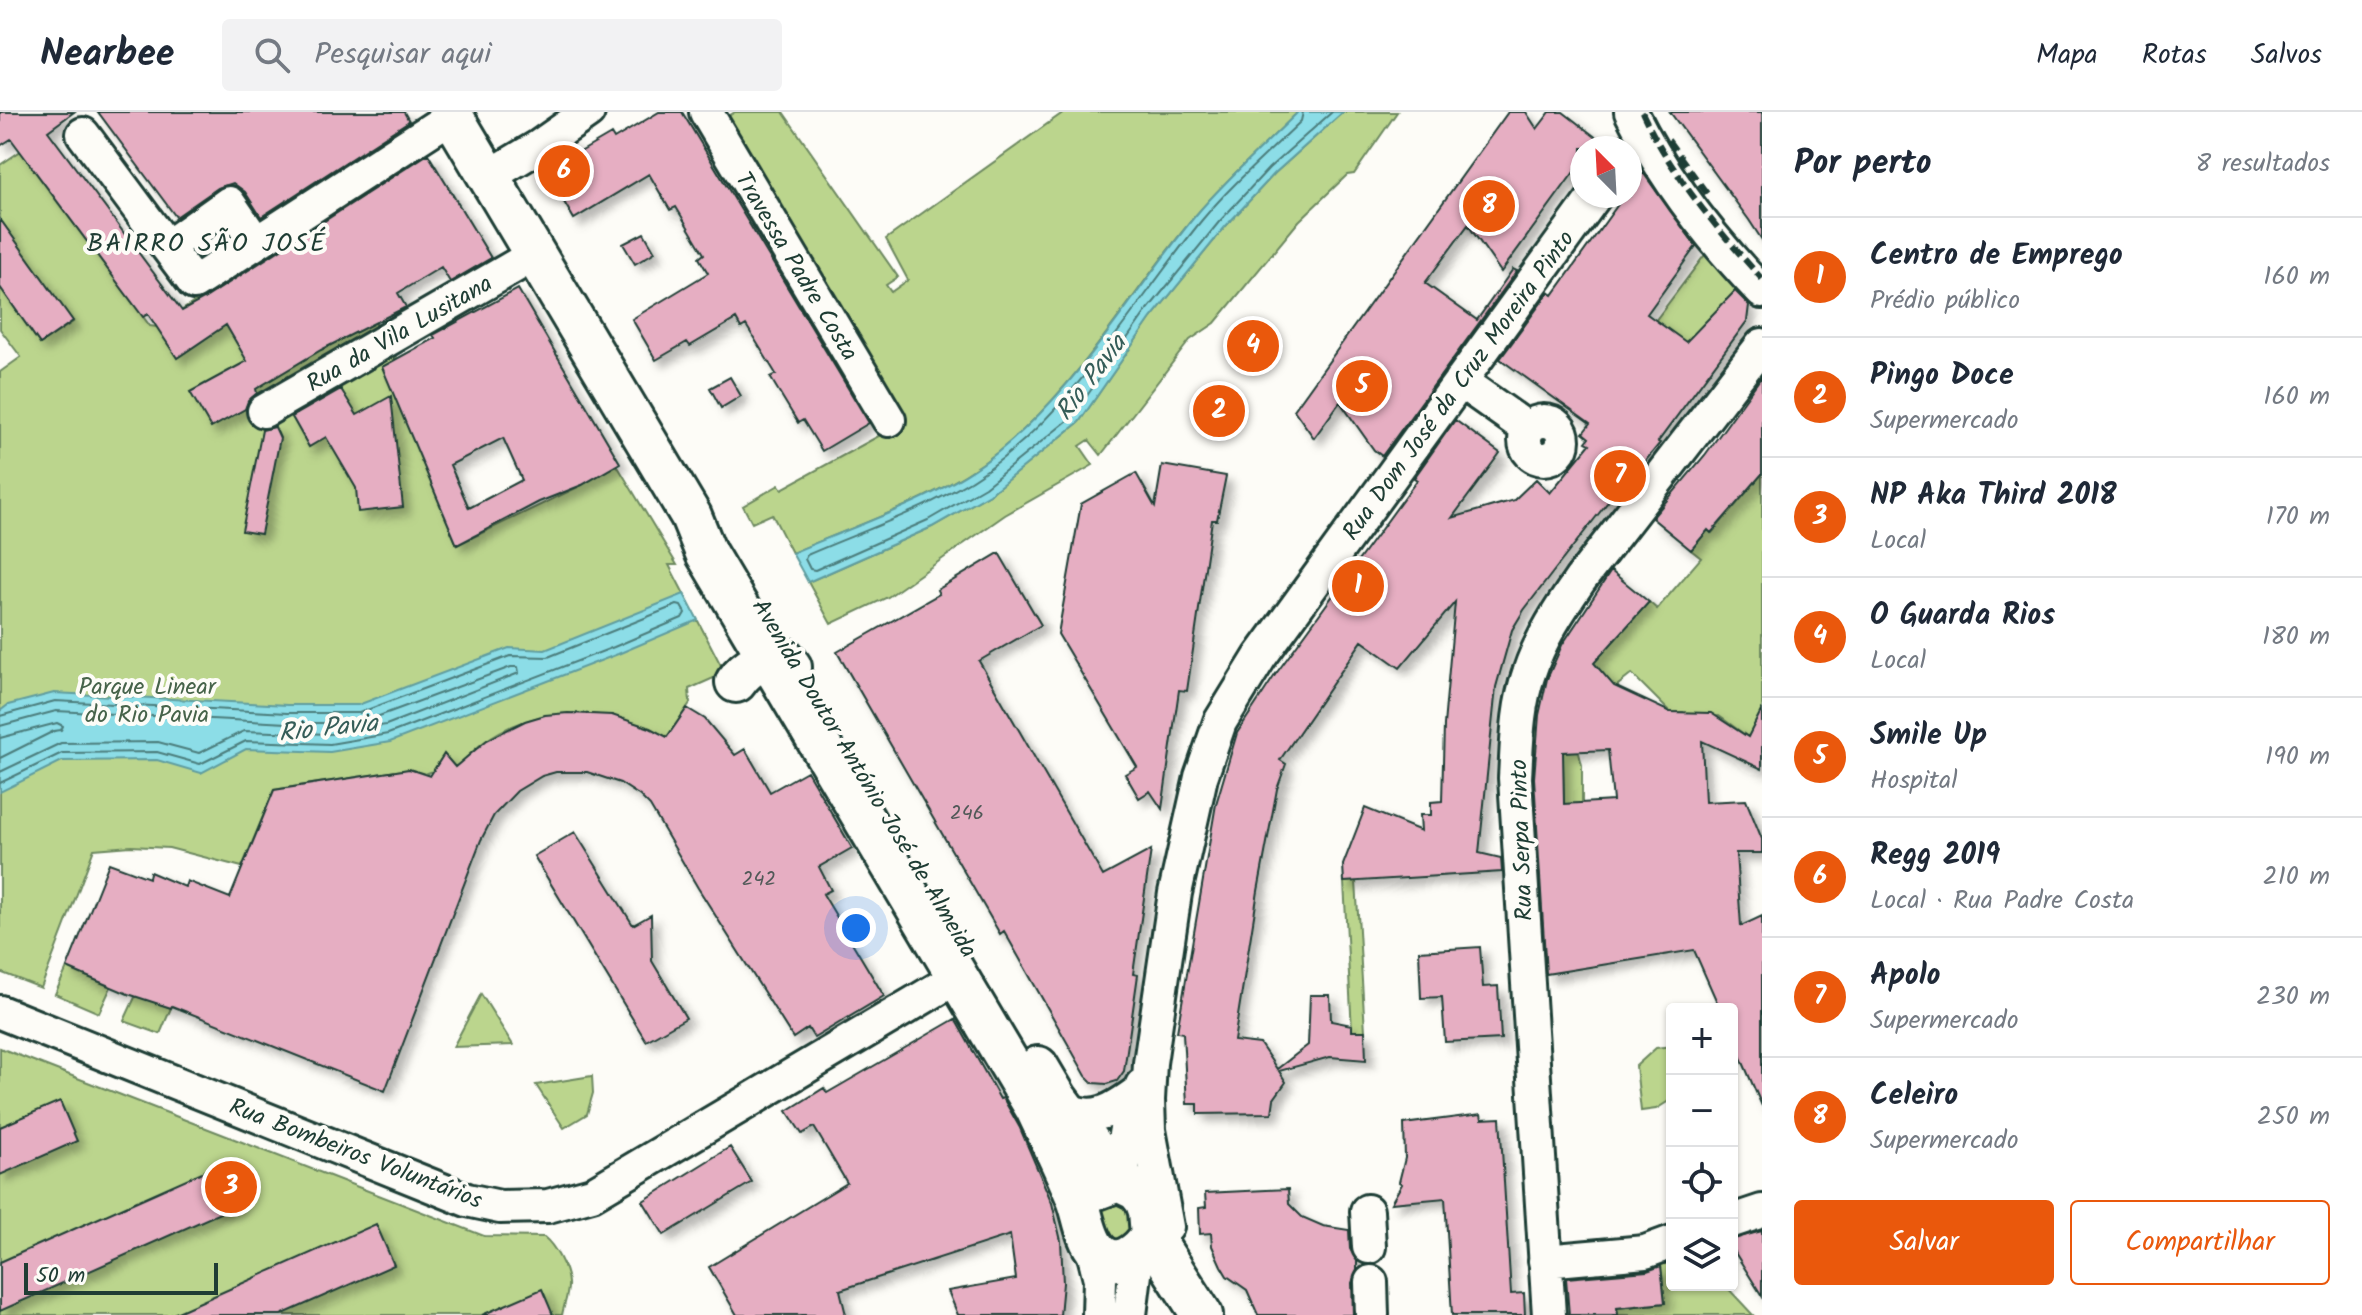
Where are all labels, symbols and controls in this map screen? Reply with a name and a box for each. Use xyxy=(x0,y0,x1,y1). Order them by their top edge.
search box xyxy=(222,19,782,91)
text: Nearbee xyxy=(40,25,174,85)
text: Pesquisar aqui xyxy=(314,31,491,79)
icon: search xyxy=(250,33,294,77)
text: Mapa xyxy=(2036,33,2098,78)
text: Rotas xyxy=(2142,33,2207,78)
text: Salvos xyxy=(2251,33,2322,78)
north arrow xyxy=(1570,136,1642,208)
text: Por perto xyxy=(1794,137,1932,191)
pin: 6 xyxy=(538,141,590,201)
text: 8 resultados xyxy=(2196,143,2330,185)
street label: Travessa Padre Costa xyxy=(724,165,868,369)
pin: 8 xyxy=(1463,176,1515,236)
street label: Rua Dom José da Cruz Moreira Pinto xyxy=(1333,222,1585,549)
district label: BAIRRO SÃO JOSÉ xyxy=(87,223,327,265)
text: Centro de Emprego xyxy=(1870,232,2123,280)
text: 1 xyxy=(1816,256,1824,298)
text: 160 m xyxy=(2263,256,2330,298)
street label: Rua da Vila Lusitana xyxy=(299,265,500,404)
text: Prédio público xyxy=(1870,280,2020,322)
pin: 4 xyxy=(1227,316,1279,376)
water label: Rio Pavia xyxy=(1045,324,1139,430)
text: Pingo Doce xyxy=(1870,352,2014,400)
pin: 5 xyxy=(1336,356,1388,416)
text: 2 xyxy=(1812,376,1828,418)
text: 160 m xyxy=(2263,376,2330,418)
pin: 2 xyxy=(1193,381,1245,441)
text: Supermercado xyxy=(1870,400,2019,442)
pin: 7 xyxy=(1594,446,1646,506)
text: NP Aka Third 2018 xyxy=(1870,472,2117,520)
text: 3 xyxy=(1813,496,1827,538)
text: 170 m xyxy=(2266,496,2330,538)
text: Local xyxy=(1870,520,1926,562)
pin: 1 xyxy=(1332,556,1384,616)
street label: Avenida Doutor António José de Almeida xyxy=(741,592,987,966)
text: O Guarda Rios xyxy=(1870,592,2055,640)
text: 4 xyxy=(1813,616,1827,658)
text: 180 m xyxy=(2262,616,2330,658)
text: Local xyxy=(1870,640,1926,682)
park label: Parque Linear do Rio Pavia xyxy=(78,668,218,735)
water label: Rio Pavia xyxy=(277,703,382,755)
text: Smile Up xyxy=(1870,712,1987,760)
text: 5 xyxy=(1813,736,1827,778)
text: 190 m xyxy=(2265,736,2330,778)
street label: Rua Serpa Pinto xyxy=(1500,758,1545,922)
text: Hospital xyxy=(1870,760,1958,802)
house number: 246 xyxy=(950,798,984,830)
text: Regg 2019 xyxy=(1870,832,2000,880)
text: 6 xyxy=(1813,856,1827,898)
text: 210 m xyxy=(2263,856,2330,898)
house number: 242 xyxy=(742,864,776,896)
text: Local · Rua Padre Costa xyxy=(1870,880,2134,922)
your location xyxy=(836,908,876,948)
text: Apolo xyxy=(1870,952,1940,1000)
text: 7 xyxy=(1814,976,1826,1018)
text: 230 m xyxy=(2256,976,2330,1018)
text: Supermercado xyxy=(1870,1000,2019,1042)
map controls xyxy=(1666,1003,1738,1291)
button: + xyxy=(1666,1003,1738,1075)
text: Celeiro xyxy=(1870,1072,1958,1120)
button: − xyxy=(1666,1075,1738,1147)
street label: Rua Bombeiros Voluntários xyxy=(223,1088,488,1221)
text: 8 xyxy=(1812,1096,1828,1138)
text: 250 m xyxy=(2257,1096,2330,1138)
text: Supermercado xyxy=(1870,1120,2019,1162)
button: locate xyxy=(1666,1147,1738,1219)
pin: 3 xyxy=(205,1157,257,1217)
button: Salvar xyxy=(1794,1200,2054,1285)
button: Compartilhar xyxy=(2070,1200,2330,1285)
button: layers xyxy=(1666,1219,1738,1291)
scale bar xyxy=(24,1259,218,1295)
text: 50 m xyxy=(36,1259,85,1294)

